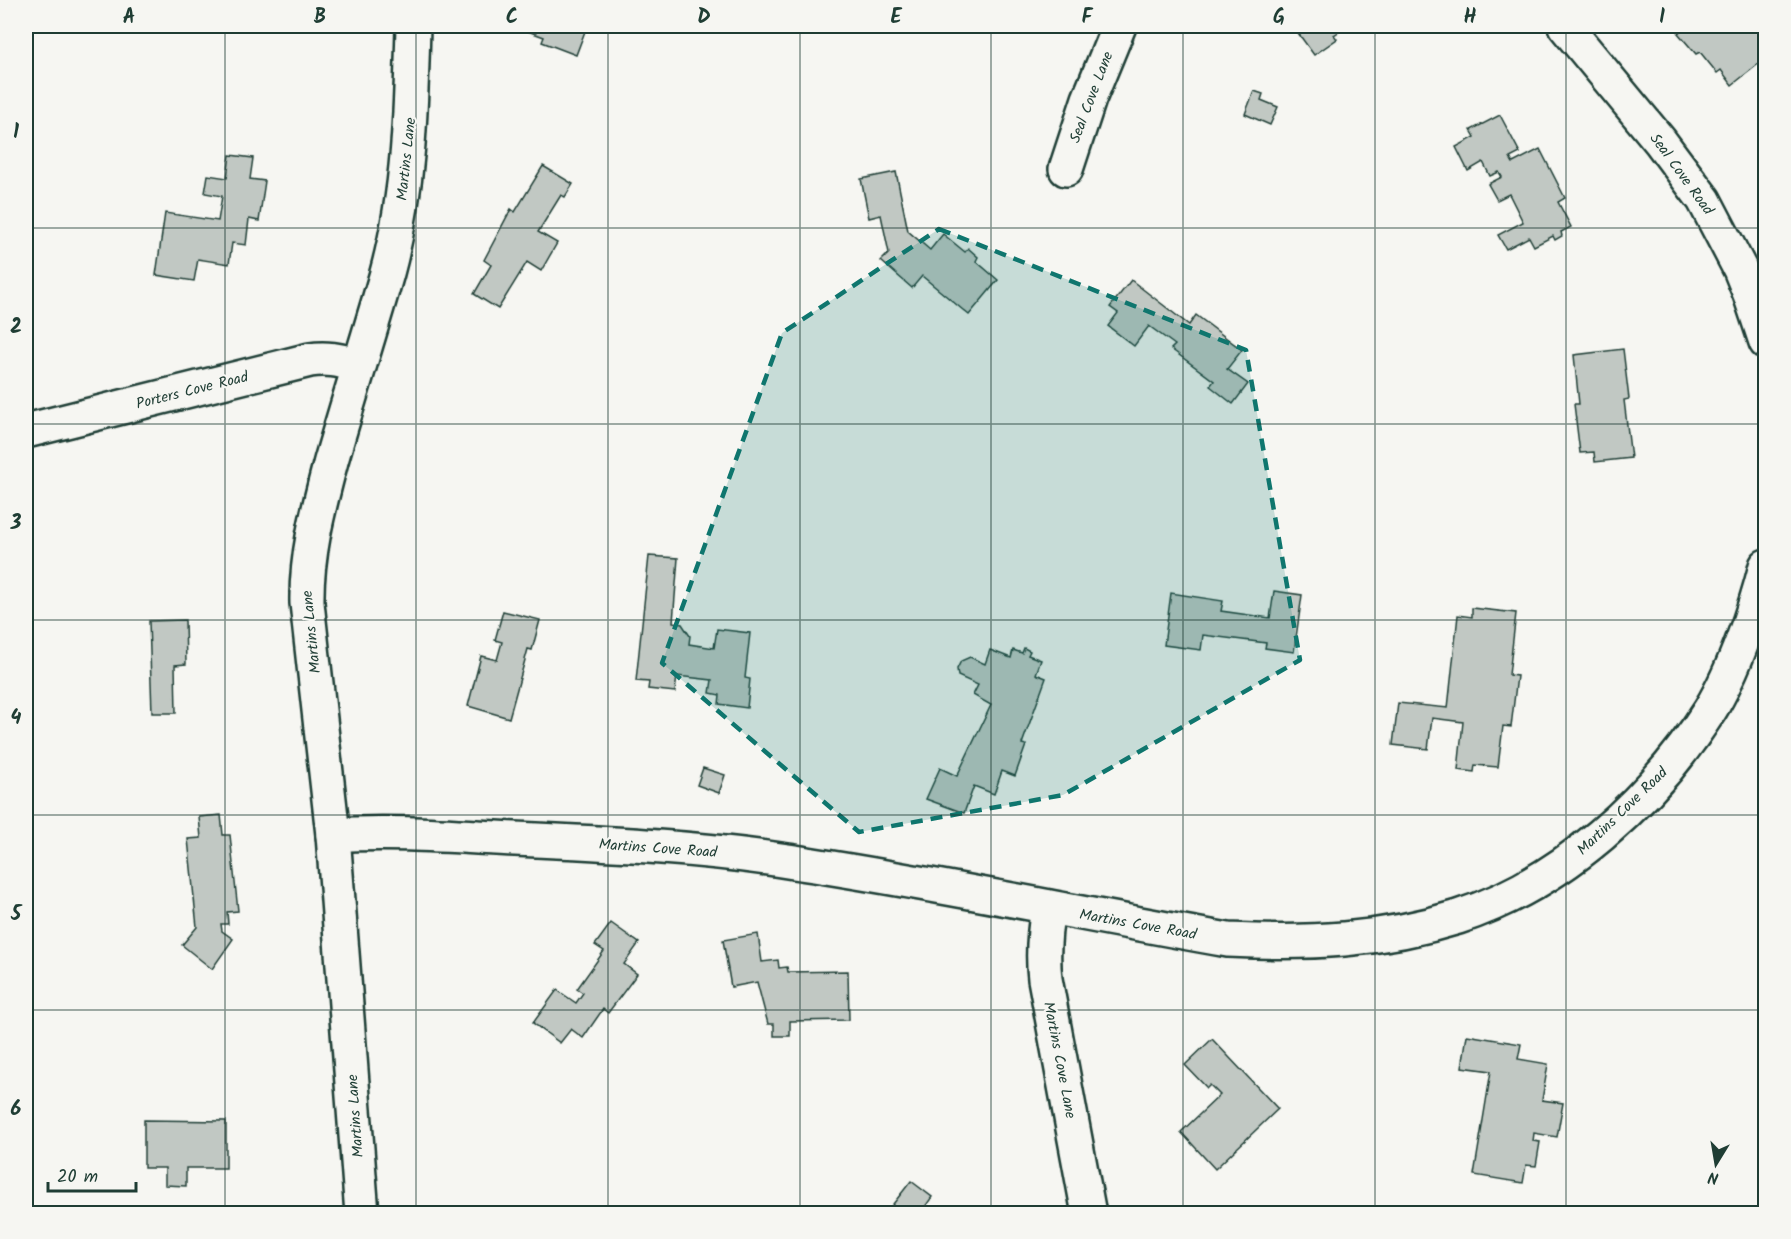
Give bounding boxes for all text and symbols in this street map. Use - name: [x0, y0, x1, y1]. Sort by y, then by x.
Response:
- text: A: [123, 2, 135, 34]
- text: B: [314, 2, 326, 34]
- text: C: [506, 2, 518, 34]
- text: D: [697, 2, 711, 34]
- text: E: [890, 2, 902, 34]
- text: F: [1082, 2, 1094, 34]
- text: G: [1273, 2, 1285, 34]
- text: H: [1463, 2, 1477, 34]
- text: I: [1659, 2, 1665, 34]
- street label: Seal Cove Lane: [1063, 48, 1120, 147]
- street label: Martins Lane: [391, 116, 423, 202]
- text: 1: [13, 117, 19, 149]
- street label: Seal Cove Road: [1643, 129, 1720, 221]
- text: 2: [10, 312, 22, 344]
- street label: Porters Cove Road: [134, 365, 251, 416]
- text: 3: [10, 508, 22, 540]
- street label: Martins Lane: [296, 589, 328, 675]
- text: 4: [11, 703, 22, 735]
- street label: Martins Cove Road: [1572, 762, 1674, 862]
- street label: Martins Cove Road: [598, 833, 718, 865]
- text: 5: [10, 899, 23, 931]
- street label: Martins Cove Road: [1077, 903, 1199, 947]
- street label: Martins Cove Lane: [1036, 1000, 1082, 1121]
- street label: Martins Lane: [341, 1073, 371, 1158]
- text: 6: [11, 1094, 22, 1126]
- north arrow: [1686, 1134, 1746, 1194]
- scale bar: [48, 1155, 136, 1193]
- text: 20 m: [57, 1163, 98, 1192]
- text: N: [1706, 1164, 1721, 1190]

